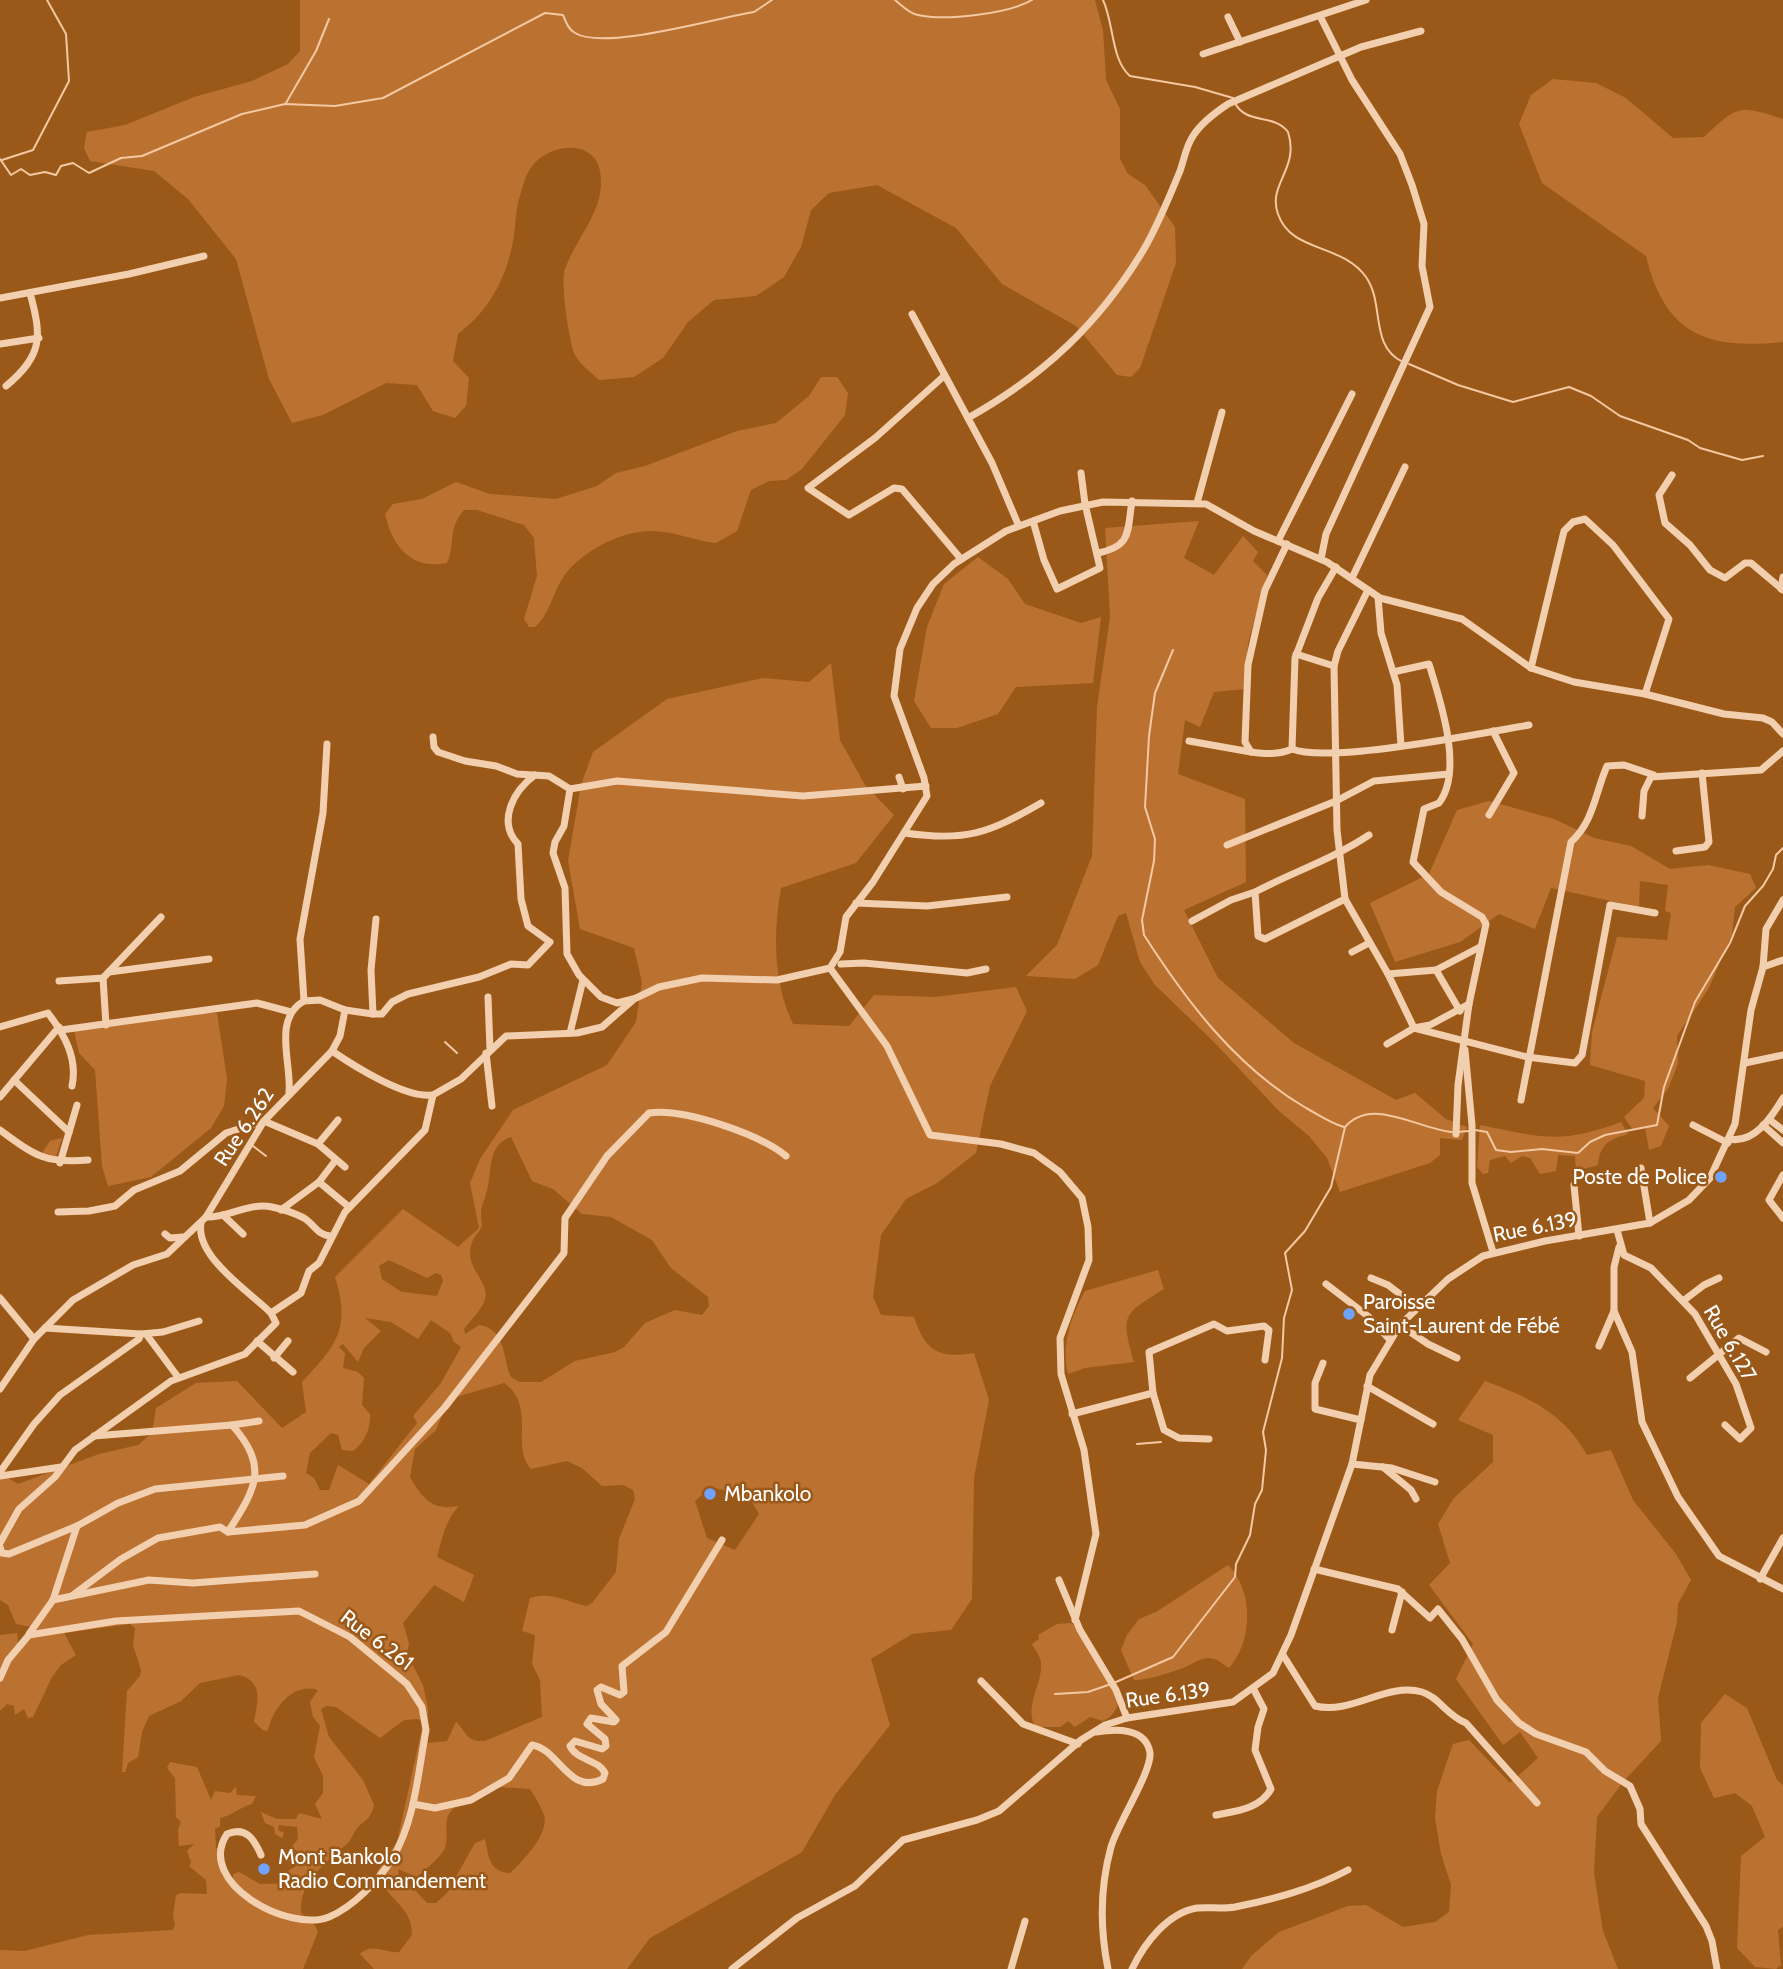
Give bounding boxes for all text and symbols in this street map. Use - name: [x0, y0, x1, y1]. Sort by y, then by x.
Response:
- street label: Rue 6.262: [208, 1083, 279, 1171]
- place label: Poste de Police: [1573, 1164, 1707, 1189]
- marker: Poste de Police: [1713, 1169, 1729, 1185]
- street label: Rue 6.139: [1491, 1206, 1579, 1247]
- place label: Paroisse Saint-Laurent de Fébé: [1363, 1289, 1560, 1338]
- street label: Rue 6.127: [1699, 1300, 1762, 1385]
- marker: Paroisse Saint-Laurent de Fébé: [1341, 1306, 1357, 1322]
- place label: Mbankolo: [724, 1481, 811, 1506]
- marker: Mbankolo: [702, 1486, 718, 1502]
- street label: Rue 6.261: [336, 1604, 419, 1675]
- street label: Rue 6.139: [1124, 1676, 1212, 1713]
- place label: Mont Bankolo Radio Commandement: [278, 1844, 486, 1893]
- marker: Mont Bankolo Radio Commandement: [256, 1861, 272, 1877]

